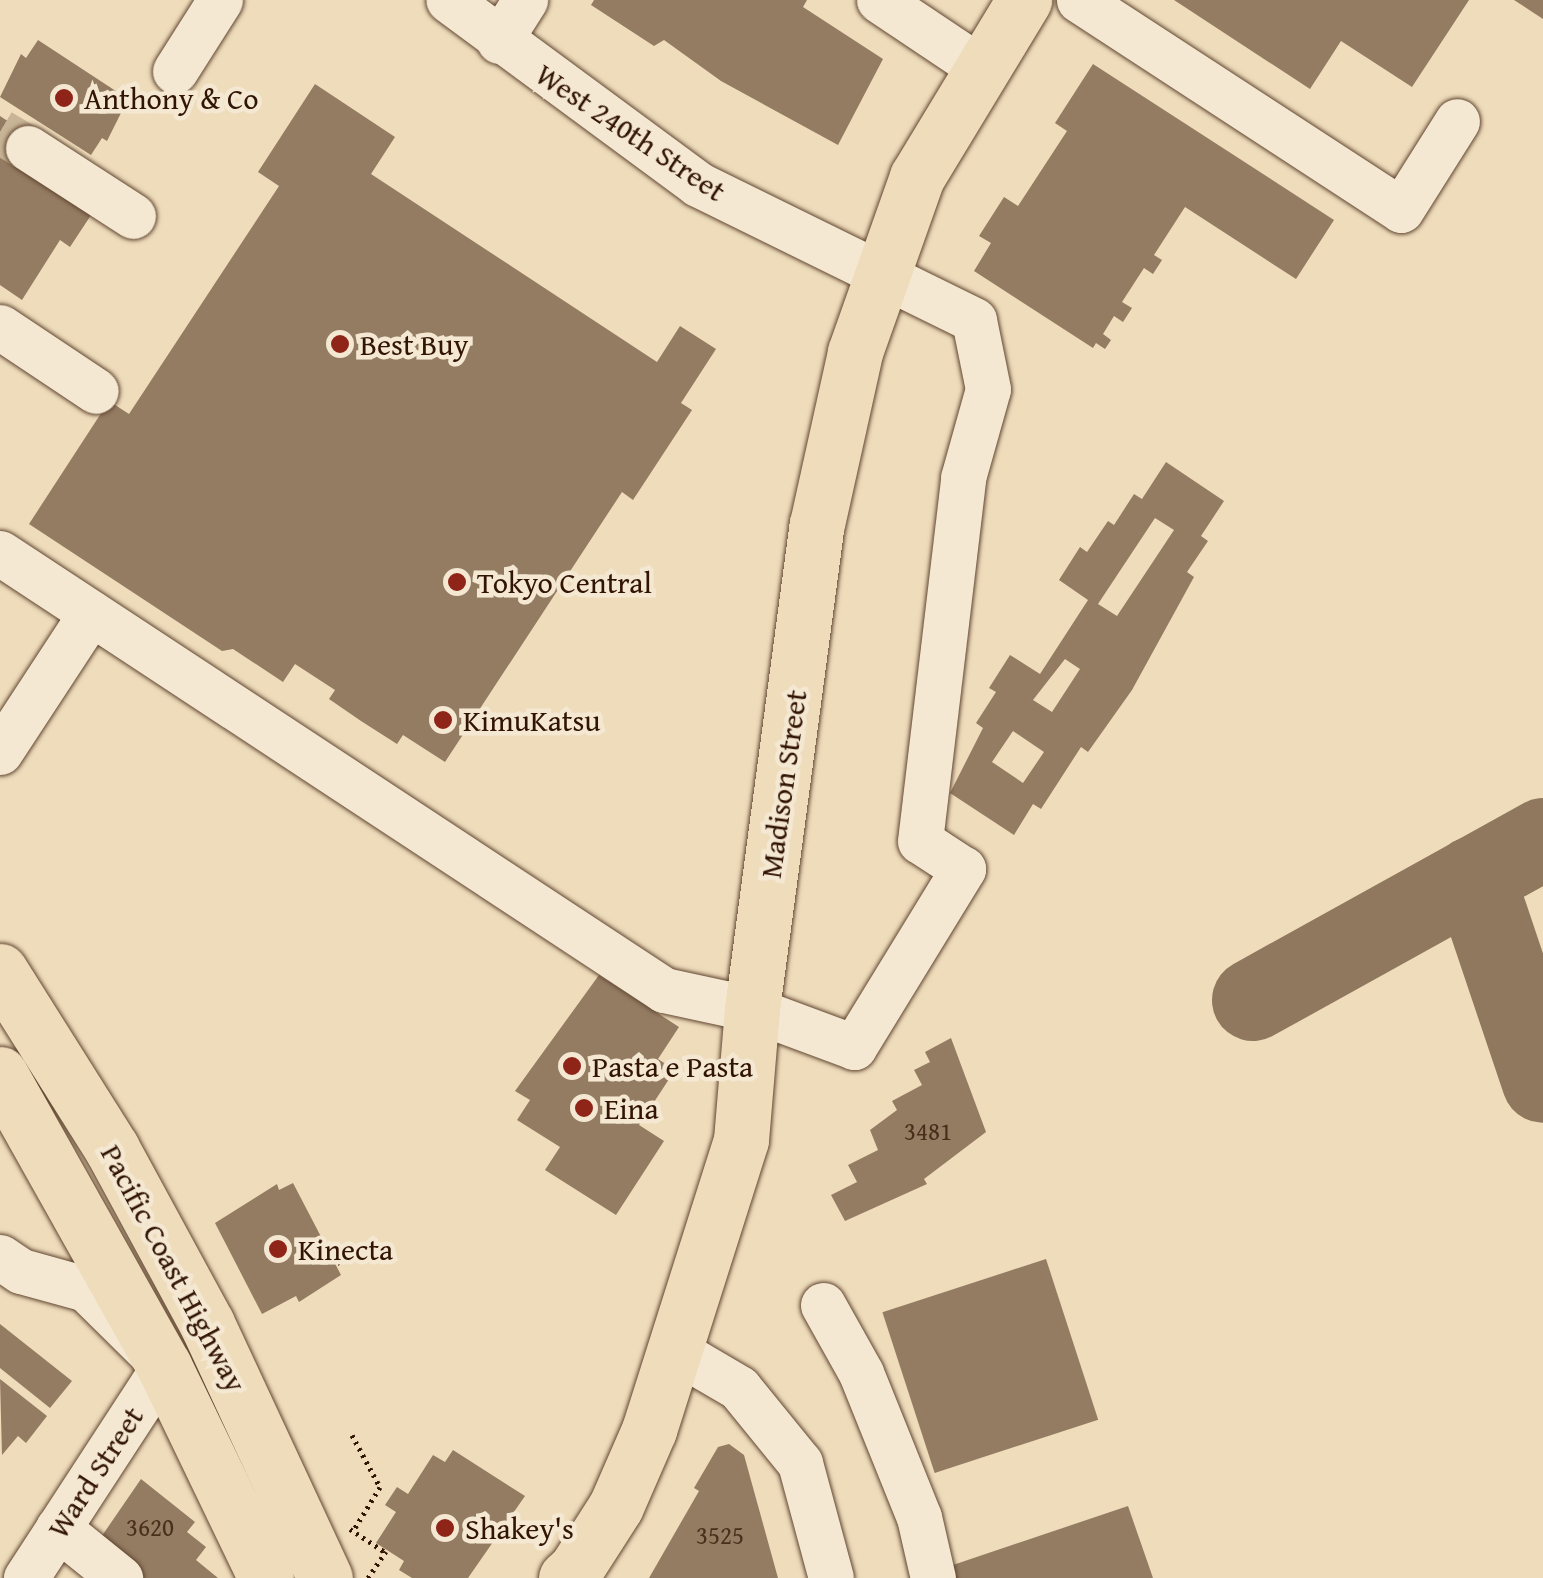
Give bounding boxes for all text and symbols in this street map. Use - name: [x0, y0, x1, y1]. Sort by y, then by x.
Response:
- street label: West 240th Street: [529, 55, 733, 209]
- place label: Anthony & Co: [84, 80, 259, 116]
- marker: Anthony & Co: [53, 87, 75, 109]
- place label: Best Buy: [360, 326, 468, 362]
- marker: Best Buy: [329, 333, 351, 355]
- place label: Tokyo Central: [477, 564, 652, 600]
- marker: Tokyo Central: [446, 571, 468, 593]
- street label: Madison Street: [752, 688, 814, 880]
- place label: KimuKatsu: [463, 702, 601, 738]
- marker: KimuKatsu: [432, 709, 454, 731]
- place label: Pasta e Pasta: [592, 1048, 753, 1084]
- marker: Pasta e Pasta: [561, 1055, 583, 1077]
- place label: Eina: [604, 1090, 659, 1126]
- marker: Eina: [573, 1097, 595, 1119]
- house number: 3481: [904, 1116, 952, 1146]
- street label: Pacific Coast Highway: [94, 1138, 254, 1398]
- place label: Kinecta: [298, 1231, 393, 1267]
- marker: Kinecta: [267, 1238, 289, 1260]
- street label: Ward Street: [39, 1400, 151, 1544]
- place label: Shakey's: [465, 1510, 574, 1546]
- house number: 3620: [126, 1512, 174, 1542]
- marker: Shakey's: [434, 1517, 456, 1539]
- house number: 3525: [696, 1520, 744, 1550]

